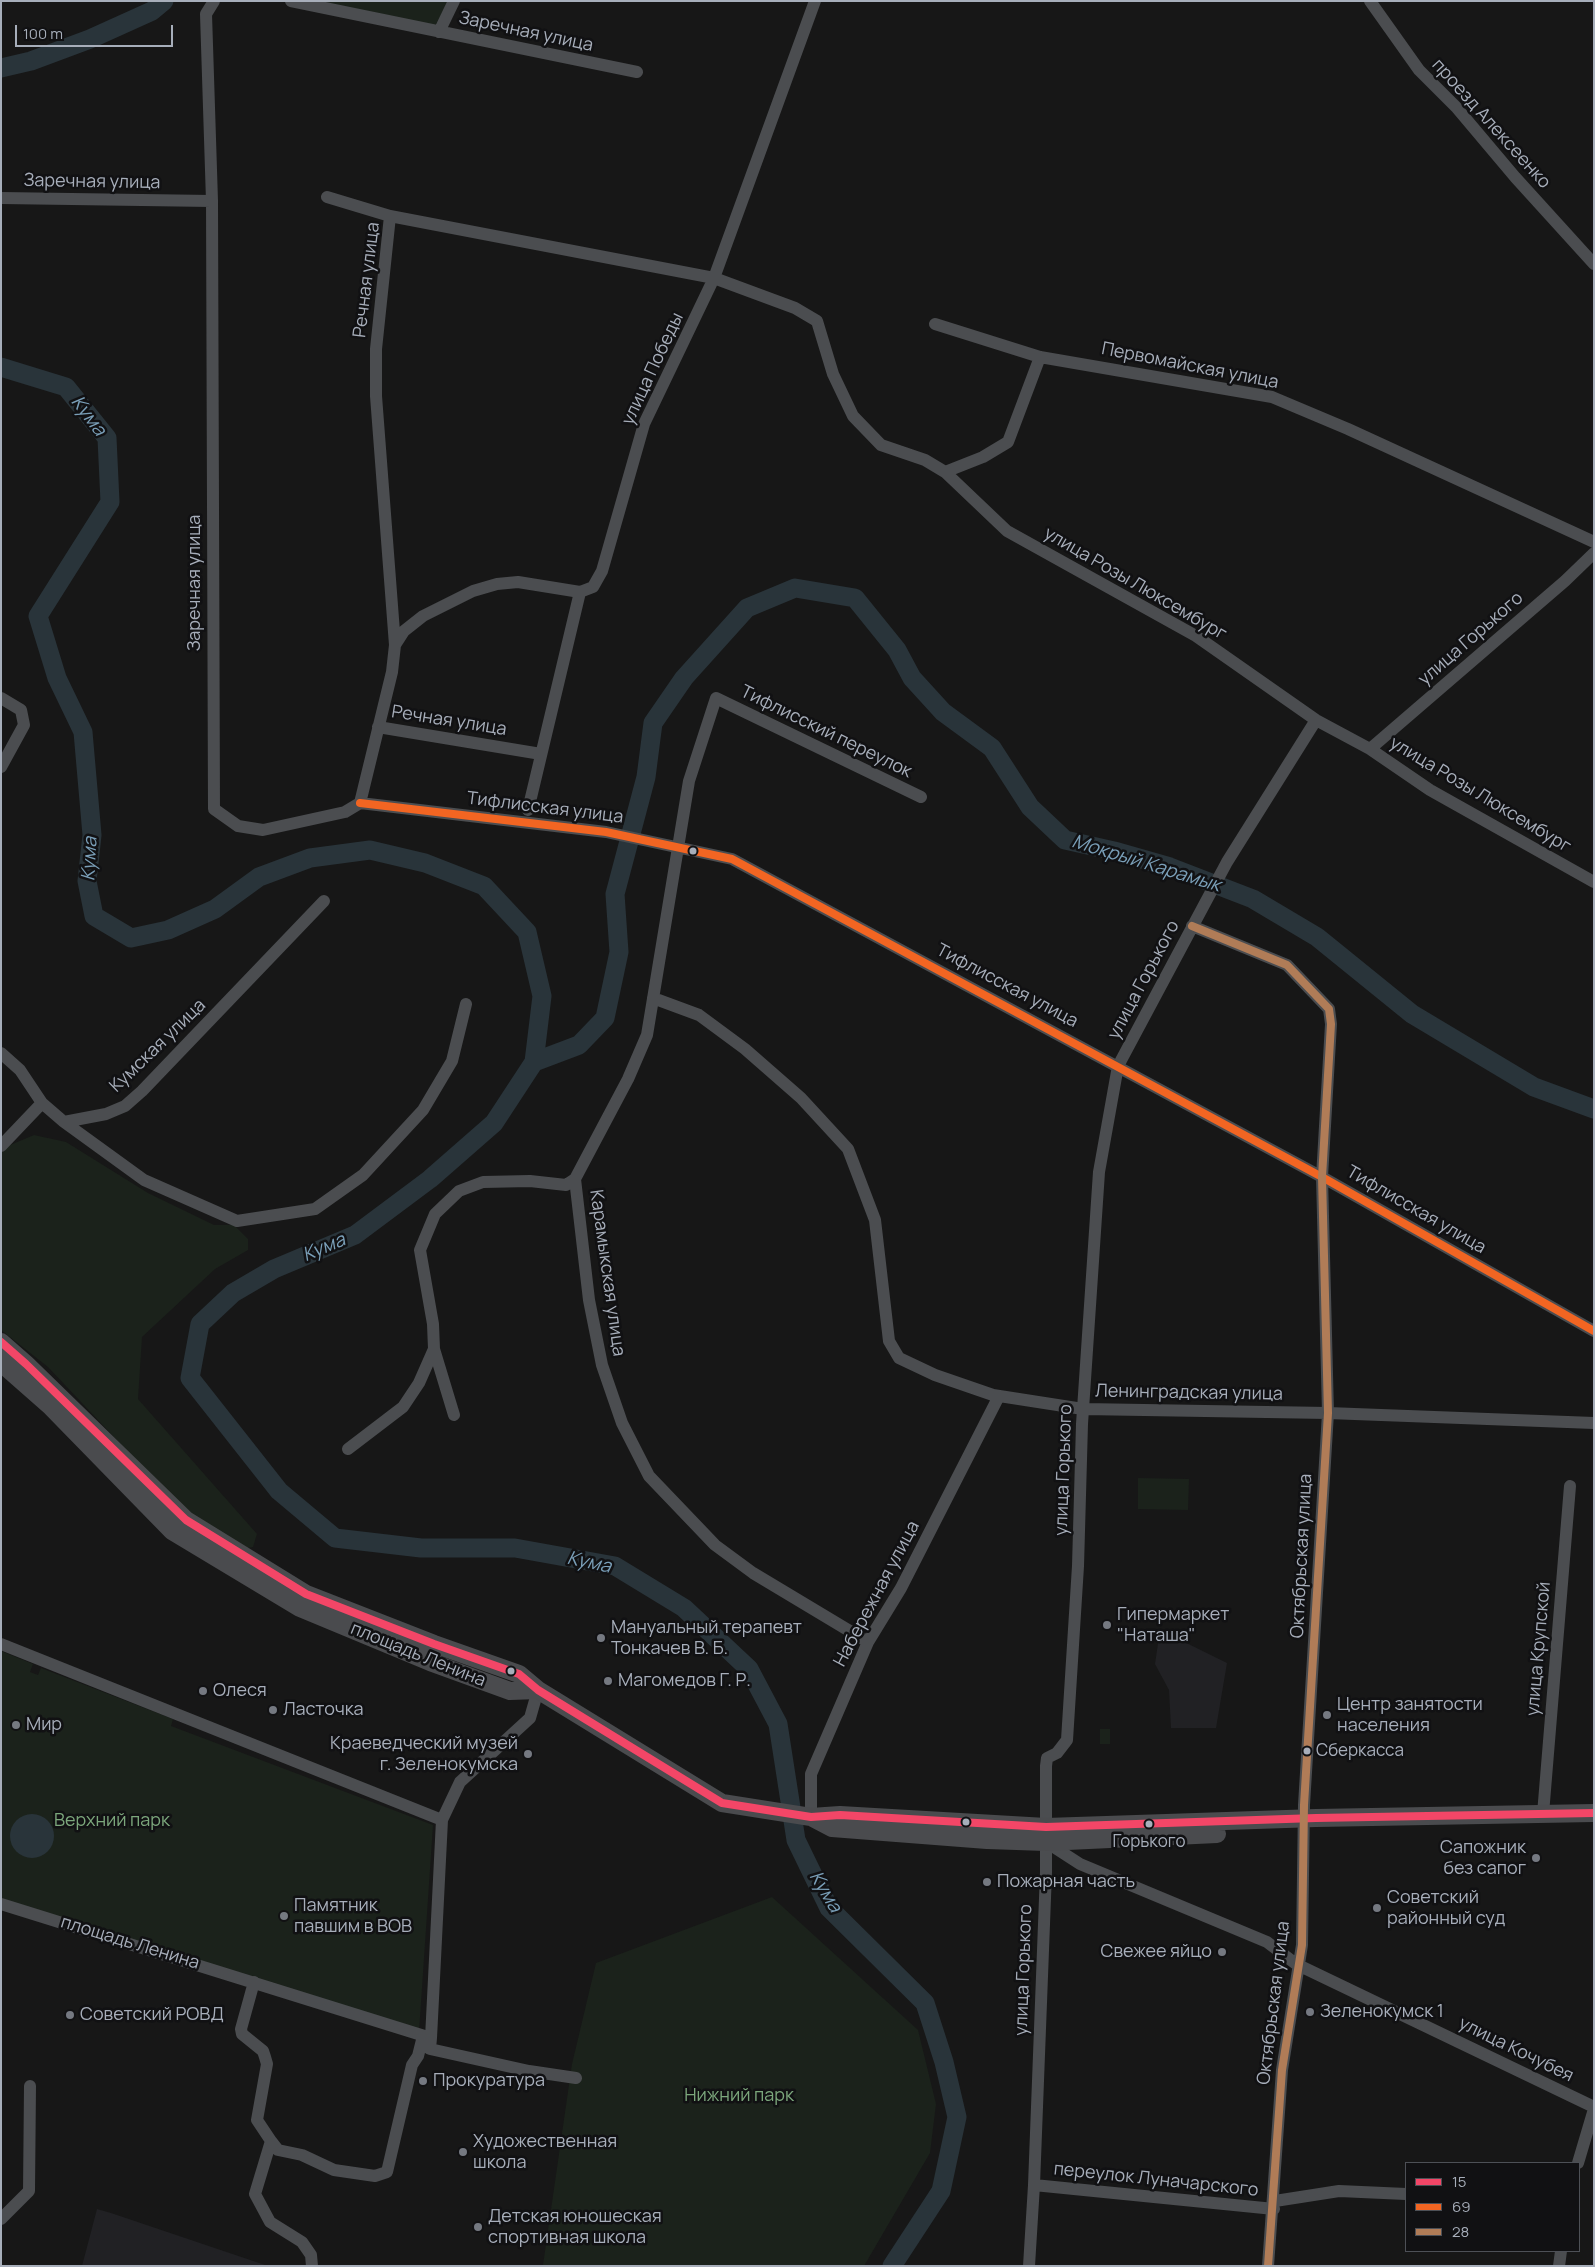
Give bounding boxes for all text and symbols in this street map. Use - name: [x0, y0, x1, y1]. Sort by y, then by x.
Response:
- street label: Заречная улица: [457, 7, 595, 57]
- scale bar: [18, 15, 175, 47]
- text: 100 m: [23, 23, 63, 44]
- street label: проезд Алексеенко: [1427, 55, 1555, 193]
- street label: Заречная улица: [23, 170, 161, 194]
- street label: Речная улица: [349, 221, 385, 339]
- street label: улица Победы: [618, 309, 688, 429]
- street label: Первомайская улица: [1100, 338, 1280, 394]
- water label: Кума: [66, 392, 110, 440]
- street label: Заречная улица: [184, 515, 206, 651]
- street label: улица Розы Люксембург: [1040, 523, 1230, 645]
- street label: улица Горького: [1414, 588, 1528, 690]
- street label: Тифлисский переулок: [737, 681, 915, 783]
- street label: Речная улица: [390, 701, 508, 741]
- street label: улица Розы Люксембург: [1386, 732, 1574, 858]
- street label: Тифлисская улица: [466, 788, 624, 828]
- water label: Мокрый Карамык: [1069, 831, 1223, 897]
- water label: Кума: [77, 836, 103, 882]
- unlabelled marker: [688, 846, 698, 856]
- street label: улица Горького: [1104, 917, 1184, 1043]
- street label: Тифлисская улица: [932, 939, 1082, 1033]
- street label: Кумская улица: [106, 995, 210, 1097]
- street label: Тифлисская улица: [1342, 1161, 1490, 1259]
- street label: Карамыкская улица: [585, 1188, 629, 1358]
- water label: Кума: [299, 1229, 349, 1267]
- street label: Ленинградская улица: [1095, 1381, 1283, 1405]
- street label: улица Горького: [1051, 1404, 1077, 1536]
- street label: Октябрьская улица: [1287, 1473, 1317, 1639]
- street label: Набережная улица: [829, 1518, 925, 1670]
- water label: Кума: [565, 1547, 613, 1579]
- street label: улица Крупской: [1522, 1581, 1556, 1717]
- place label: Гипермаркет "Наташа": [1117, 1604, 1229, 1646]
- place label: Мануальный терапевт Тонкачев В. Б.: [611, 1617, 802, 1660]
- street label: площадь Ленина: [347, 1618, 489, 1692]
- marker: Гипермаркет "Наташа": [1101, 1619, 1113, 1631]
- marker: Мануальный терапевт Тонкачев В. Б.: [595, 1632, 607, 1644]
- unlabelled marker: [506, 1666, 516, 1676]
- place label: Магомедов Г. Р.: [618, 1670, 751, 1692]
- marker: Магомедов Г. Р.: [602, 1675, 614, 1687]
- place label: Олеся: [213, 1680, 267, 1702]
- marker: Олеся: [197, 1685, 209, 1697]
- place label: Центр занятости населения: [1337, 1694, 1483, 1736]
- place label: Ласточка: [283, 1699, 364, 1721]
- marker: Ласточка: [267, 1704, 279, 1716]
- marker: Центр занятости населения: [1321, 1709, 1333, 1721]
- place label: Мир: [26, 1714, 62, 1736]
- marker: Мир: [10, 1719, 22, 1731]
- place label: Краеведческий музей г. Зеленокумска: [330, 1733, 518, 1776]
- place label: Сберкасса: [1316, 1741, 1404, 1761]
- marker: Сберкасса: [1302, 1746, 1312, 1756]
- marker: Краеведческий музей г. Зеленокумска: [522, 1748, 534, 1760]
- park label: Верхний парк: [54, 1810, 170, 1832]
- unlabelled marker: [961, 1817, 971, 1827]
- marker: Горького: [1144, 1819, 1154, 1829]
- place label: Горького: [1113, 1832, 1185, 1852]
- place label: Сапожник без сапог: [1440, 1837, 1526, 1880]
- marker: Сапожник без сапог: [1530, 1852, 1542, 1864]
- water label: Кума: [804, 1867, 846, 1917]
- place label: Пожарная часть: [997, 1871, 1135, 1893]
- marker: Пожарная часть: [981, 1876, 993, 1888]
- place label: Советский районный суд: [1387, 1887, 1505, 1930]
- place label: Памятник павшим в ВОВ: [294, 1895, 412, 1938]
- marker: Советский районный суд: [1371, 1902, 1383, 1914]
- street label: улица Горького: [1011, 1904, 1037, 2036]
- marker: Памятник павшим в ВОВ: [278, 1910, 290, 1922]
- street label: площадь Ленина: [58, 1912, 202, 1974]
- street label: Октябрьская улица: [1253, 1920, 1295, 2086]
- place label: Свежее яйцо: [1101, 1941, 1212, 1963]
- marker: Свежее яйцо: [1216, 1946, 1228, 1958]
- place label: Зеленокумск 1: [1320, 2001, 1444, 2023]
- place label: Советский РОВД: [80, 2004, 224, 2026]
- marker: Зеленокумск 1: [1304, 2006, 1316, 2018]
- marker: Советский РОВД: [64, 2009, 76, 2021]
- street label: улица Кочубея: [1455, 2013, 1577, 2087]
- place label: Прокуратура: [433, 2070, 545, 2092]
- marker: Прокуратура: [417, 2075, 429, 2087]
- park label: Нижний парк: [684, 2085, 794, 2107]
- place label: Художественная школа: [473, 2131, 617, 2174]
- marker: Художественная школа: [457, 2146, 469, 2158]
- street label: переулок Луначарского: [1053, 2159, 1259, 2201]
- legend: [1405, 2162, 1580, 2252]
- text: 15: [1452, 2171, 1467, 2192]
- text: 69: [1452, 2196, 1470, 2217]
- place label: Детская юношеская спортивная школа: [488, 2206, 662, 2248]
- marker: Детская юношеская спортивная школа: [472, 2221, 484, 2233]
- text: 28: [1452, 2221, 1469, 2242]

